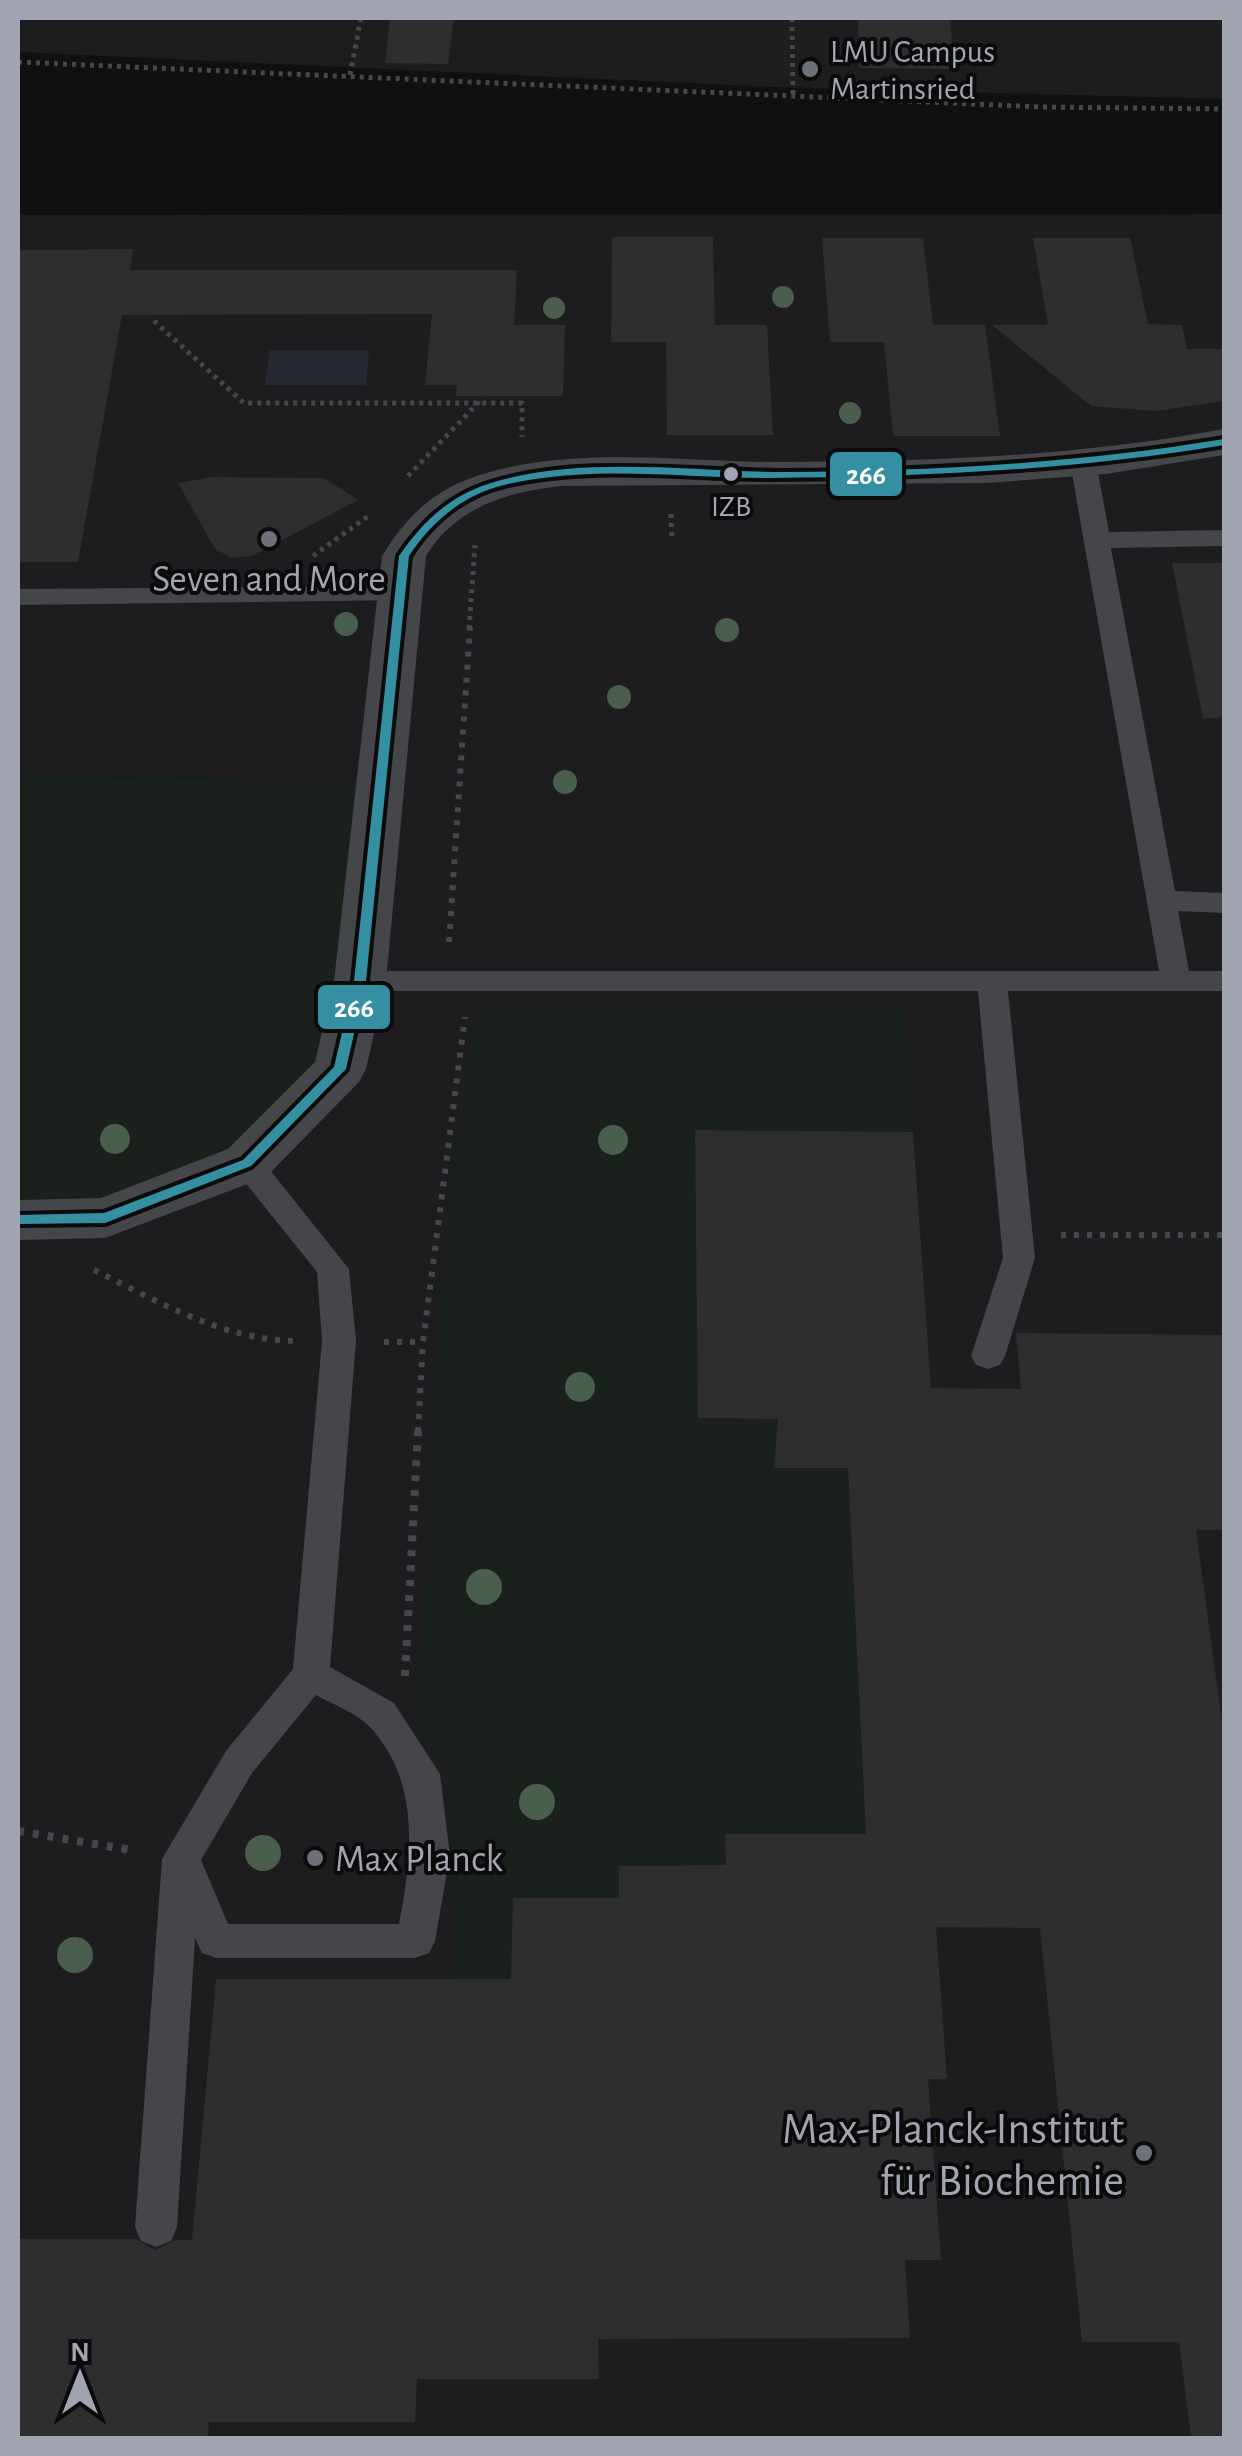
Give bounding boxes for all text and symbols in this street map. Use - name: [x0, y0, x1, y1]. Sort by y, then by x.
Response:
- place label: LMU Campus Martinsried: [830, 36, 995, 105]
- marker: LMU Campus Martinsried: [799, 58, 821, 80]
- line badge: 266: [828, 450, 904, 498]
- text: 266: [846, 462, 886, 490]
- marker: IZB: [721, 464, 741, 484]
- place label: IZB: [711, 492, 751, 522]
- marker: Seven and More: [258, 528, 280, 550]
- place label: Seven and More: [152, 561, 386, 599]
- line badge: 266: [316, 983, 392, 1031]
- text: 266: [334, 995, 374, 1023]
- place label: Max Planck: [335, 1841, 504, 1879]
- marker: Max Planck: [304, 1847, 326, 1869]
- place label: Max-Planck-Institut für Biochemie: [782, 2107, 1124, 2204]
- marker: Max-Planck-Institut für Biochemie: [1133, 2142, 1155, 2164]
- north arrow: [30, 2326, 130, 2426]
- text: N: [70, 2339, 90, 2367]

